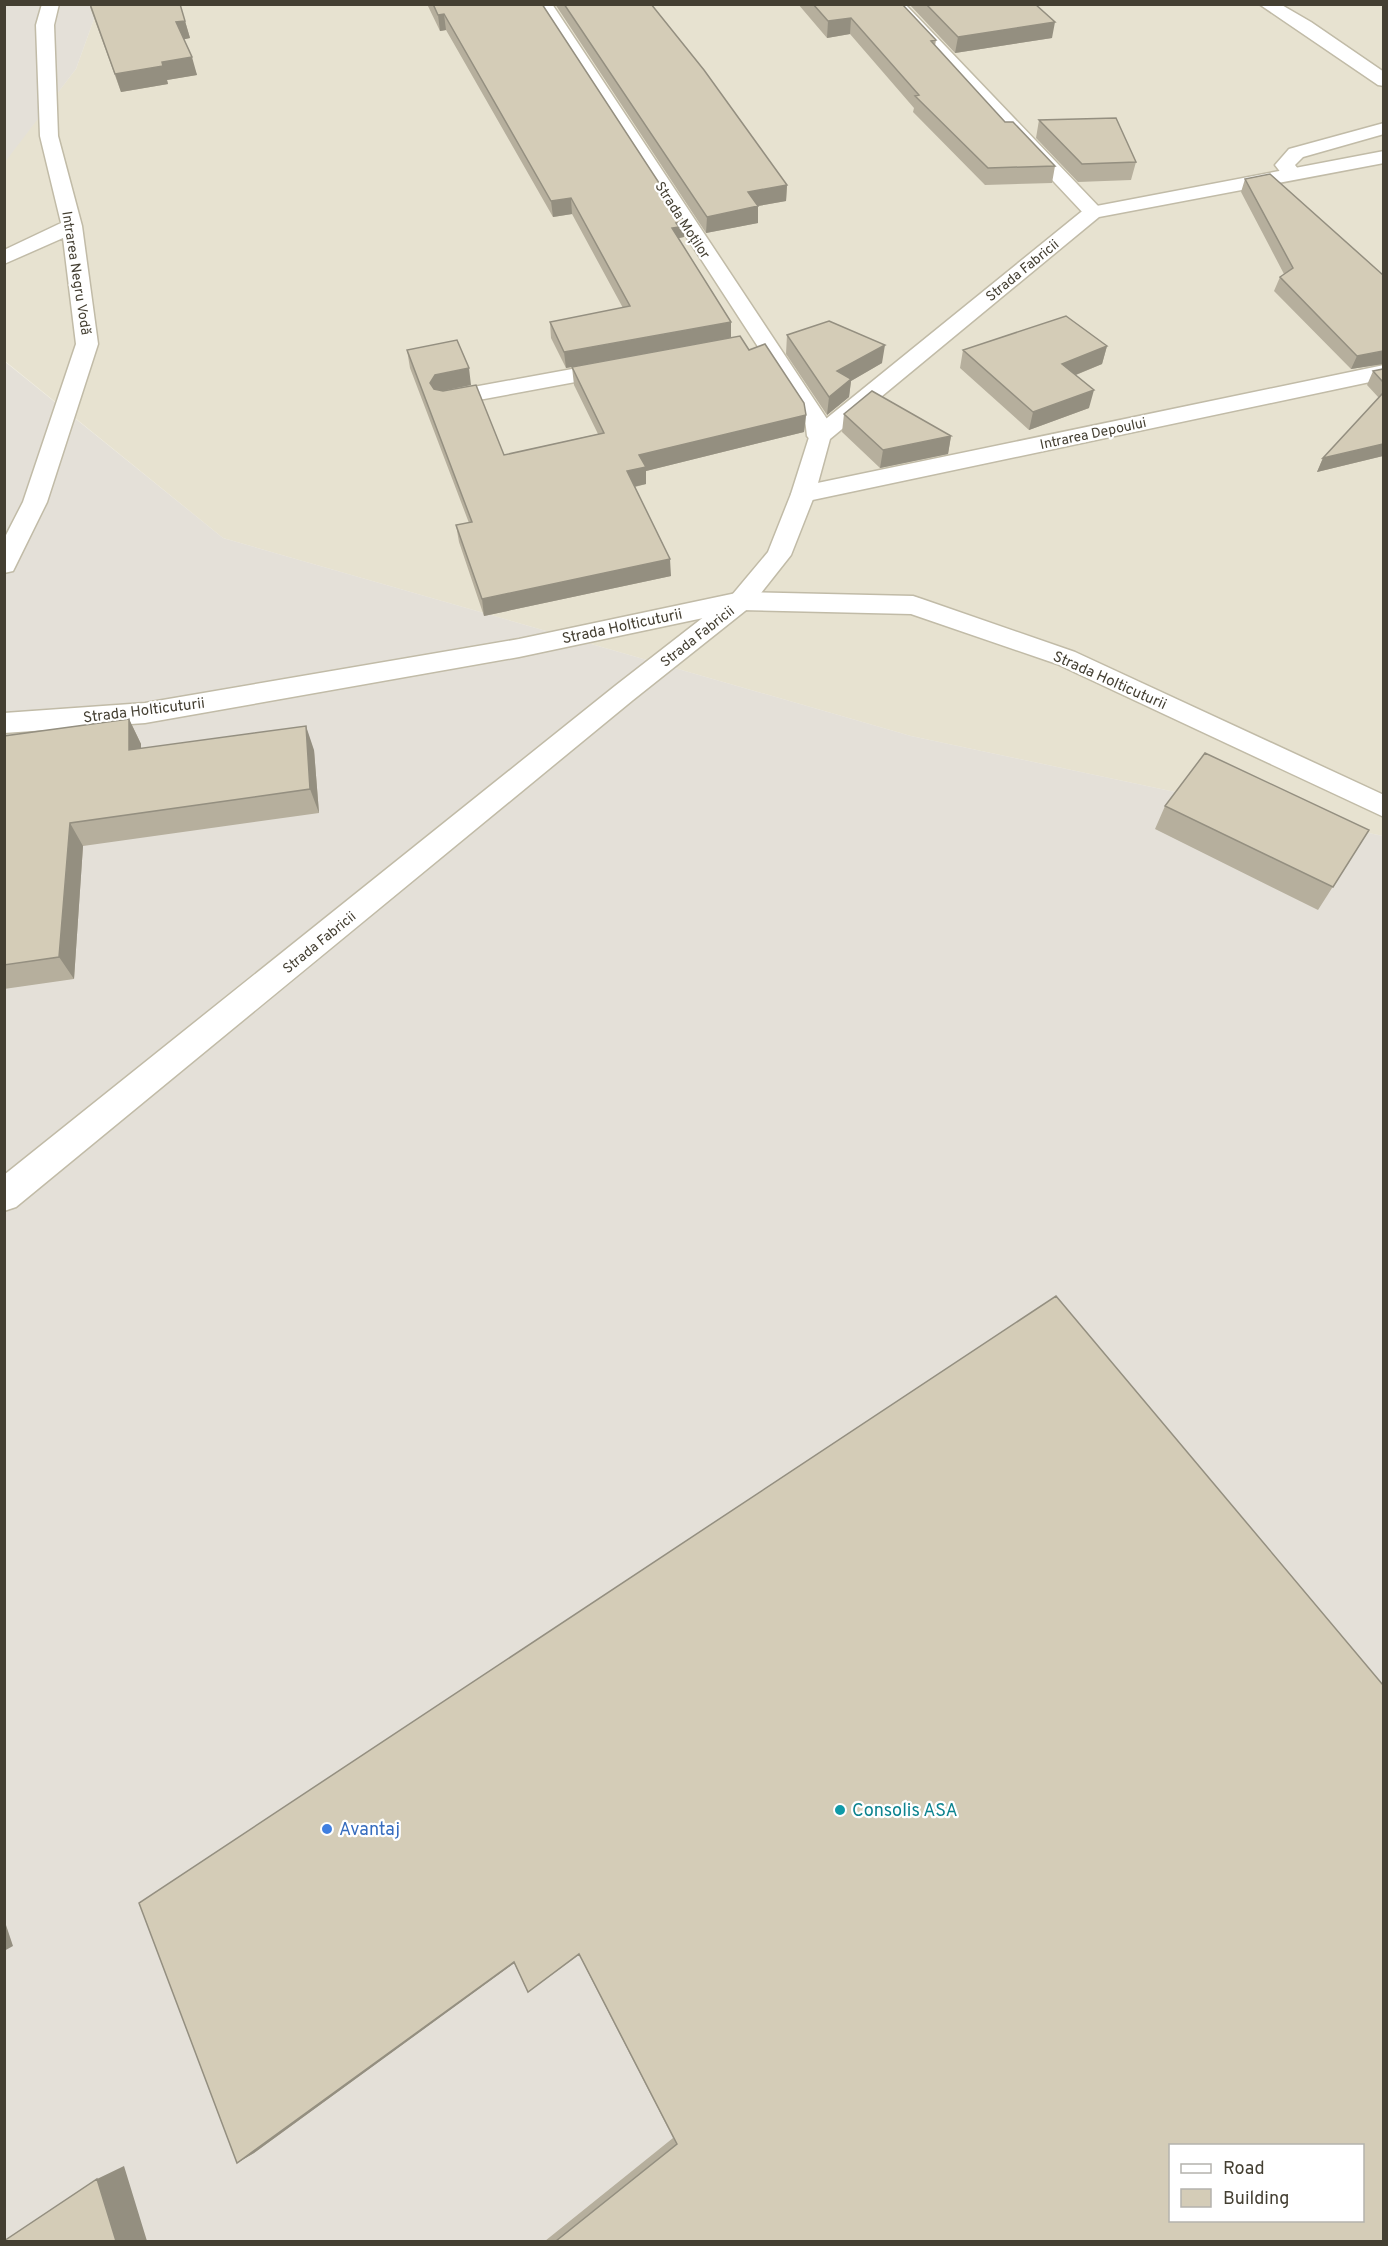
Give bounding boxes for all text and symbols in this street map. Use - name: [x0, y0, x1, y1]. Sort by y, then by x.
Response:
- street label: Strada Moților: [650, 179, 713, 263]
- street label: Intrarea Negru Vodă: [57, 210, 94, 336]
- street label: Strada Fabricii: [983, 236, 1063, 306]
- street label: Intrarea Depoului: [1039, 415, 1148, 454]
- street label: Strada Fabricii: [658, 603, 738, 671]
- street label: Strada Holticuturii: [560, 605, 684, 649]
- street label: Strada Holticuturii: [1050, 648, 1169, 715]
- street label: Strada Holticuturii: [82, 695, 206, 728]
- street label: Strada Fabricii: [280, 908, 360, 978]
- place label: Consolis ASA: [852, 1800, 958, 1823]
- marker: Consolis ASA: [833, 1803, 847, 1817]
- place label: Avantaj: [339, 1819, 400, 1842]
- marker: Avantaj: [320, 1822, 334, 1836]
- legend: [1169, 2144, 1364, 2222]
- text: Road: [1223, 2158, 1265, 2181]
- text: Building: [1223, 2188, 1289, 2211]

